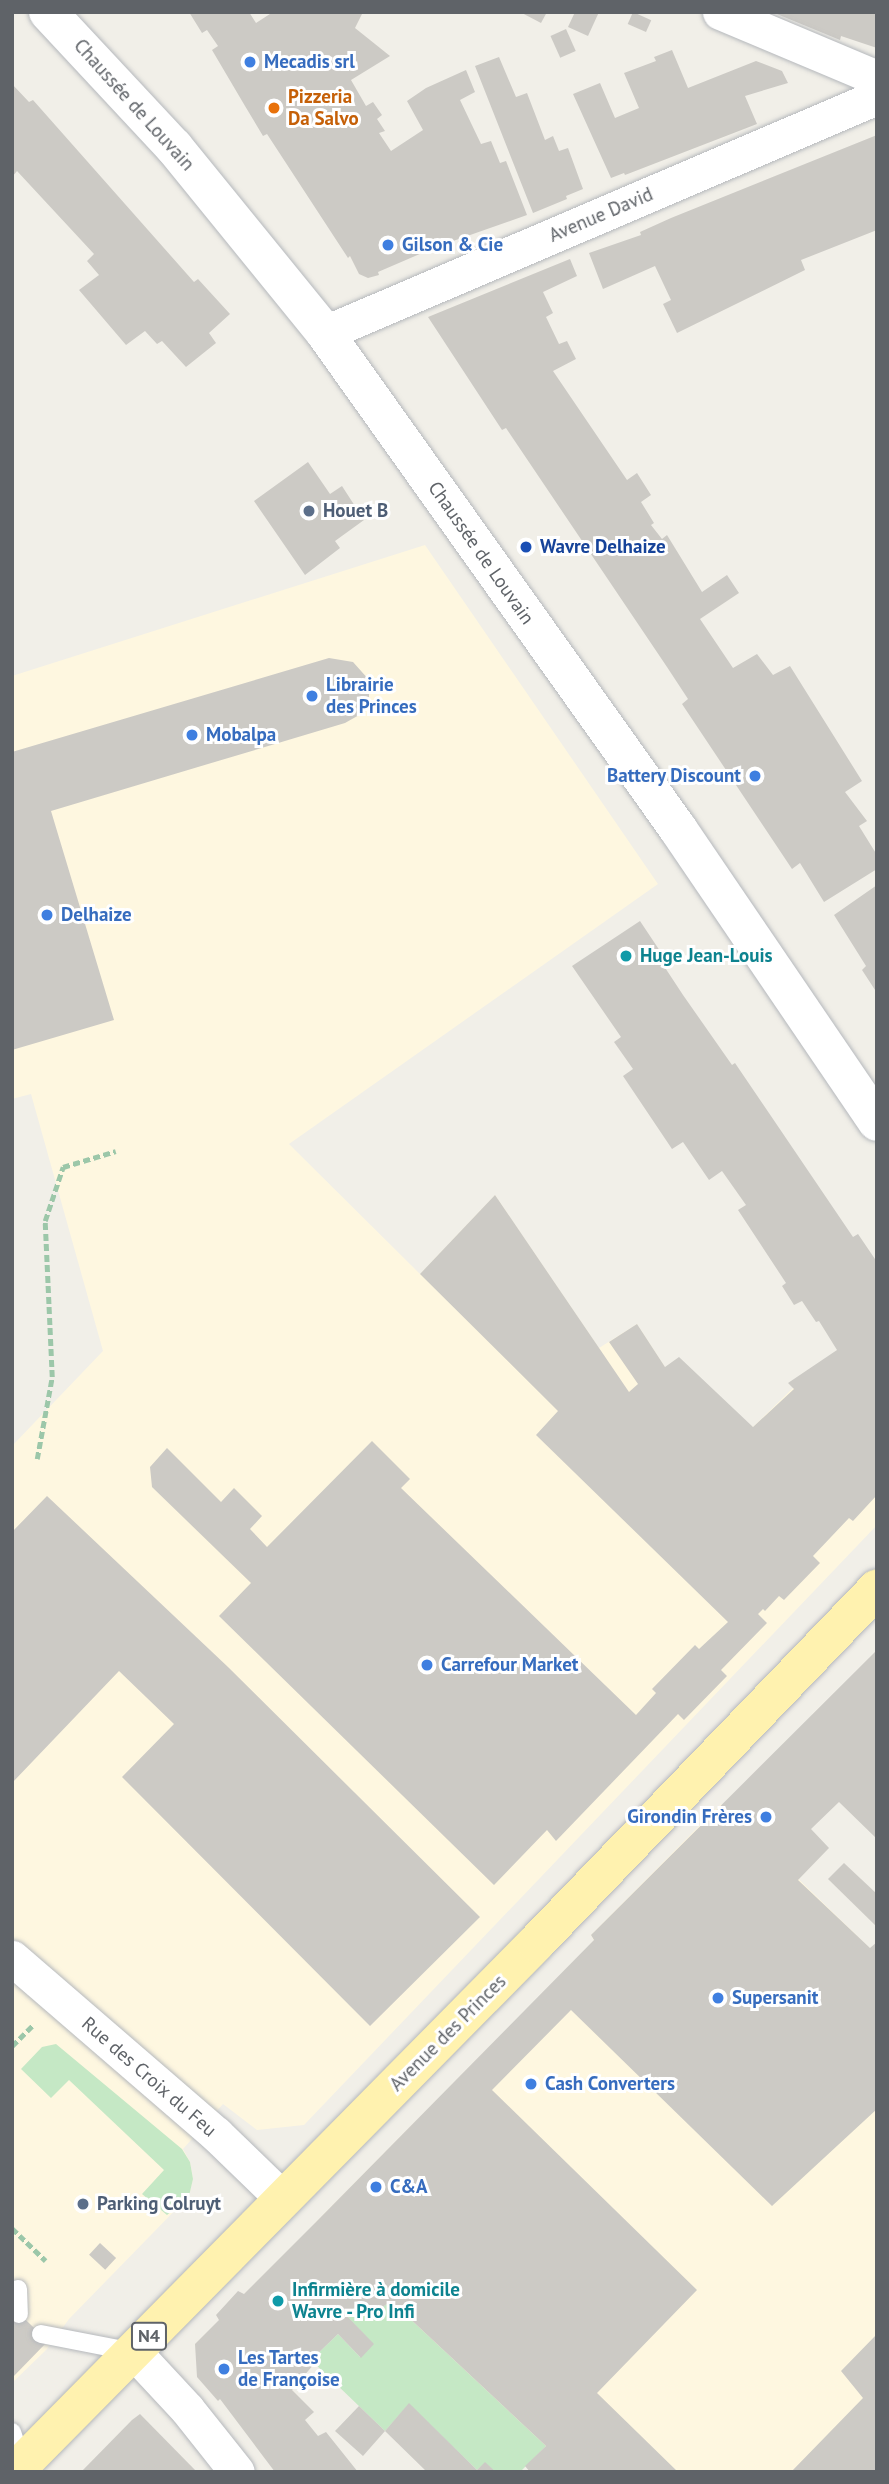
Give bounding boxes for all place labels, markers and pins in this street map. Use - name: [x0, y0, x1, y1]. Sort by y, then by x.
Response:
- place label: Mecadis srl: [264, 51, 355, 73]
- marker: Mecadis srl: [242, 54, 258, 70]
- place label: Pizzeria Da Salvo: [288, 86, 359, 130]
- marker: Pizzeria Da Salvo: [266, 100, 282, 116]
- place label: Gilson & Cie: [402, 234, 503, 256]
- marker: Gilson & Cie: [380, 237, 396, 253]
- place label: Houet B: [323, 500, 388, 522]
- marker: Houet B: [301, 503, 317, 519]
- place label: Wavre Delhaize: [540, 536, 666, 558]
- marker: Wavre Delhaize: [518, 539, 534, 555]
- place label: Librairie des Princes: [326, 674, 417, 718]
- marker: Librairie des Princes: [304, 688, 320, 704]
- place label: Mobalpa: [206, 724, 276, 746]
- marker: Mobalpa: [184, 727, 200, 743]
- place label: Battery Discount: [606, 765, 741, 787]
- marker: Battery Discount: [747, 768, 763, 784]
- place label: Delhaize: [61, 904, 132, 926]
- marker: Delhaize: [39, 907, 55, 923]
- place label: Huge Jean-Louis: [640, 945, 773, 967]
- marker: Huge Jean-Louis: [618, 948, 634, 964]
- place label: Carrefour Market: [441, 1654, 578, 1676]
- marker: Carrefour Market: [419, 1657, 435, 1673]
- place label: Girondin Frères: [627, 1806, 752, 1828]
- marker: Girondin Frères: [758, 1809, 774, 1825]
- place label: Supersanit: [732, 1987, 818, 2009]
- marker: Supersanit: [710, 1990, 726, 2006]
- place label: Cash Converters: [545, 2073, 675, 2095]
- marker: Cash Converters: [523, 2076, 539, 2092]
- place label: C&A: [390, 2176, 428, 2198]
- marker: C&A: [368, 2179, 384, 2195]
- place label: Parking Colruyt: [97, 2193, 221, 2215]
- marker: Parking Colruyt: [75, 2196, 91, 2212]
- place label: Infirmière à domicile Wavre - Pro Infi: [292, 2279, 460, 2323]
- marker: Infirmière à domicile Wavre - Pro Infi: [270, 2293, 286, 2309]
- place label: Les Tartes de Françoise: [238, 2347, 340, 2391]
- marker: Les Tartes de Françoise: [216, 2361, 232, 2377]

